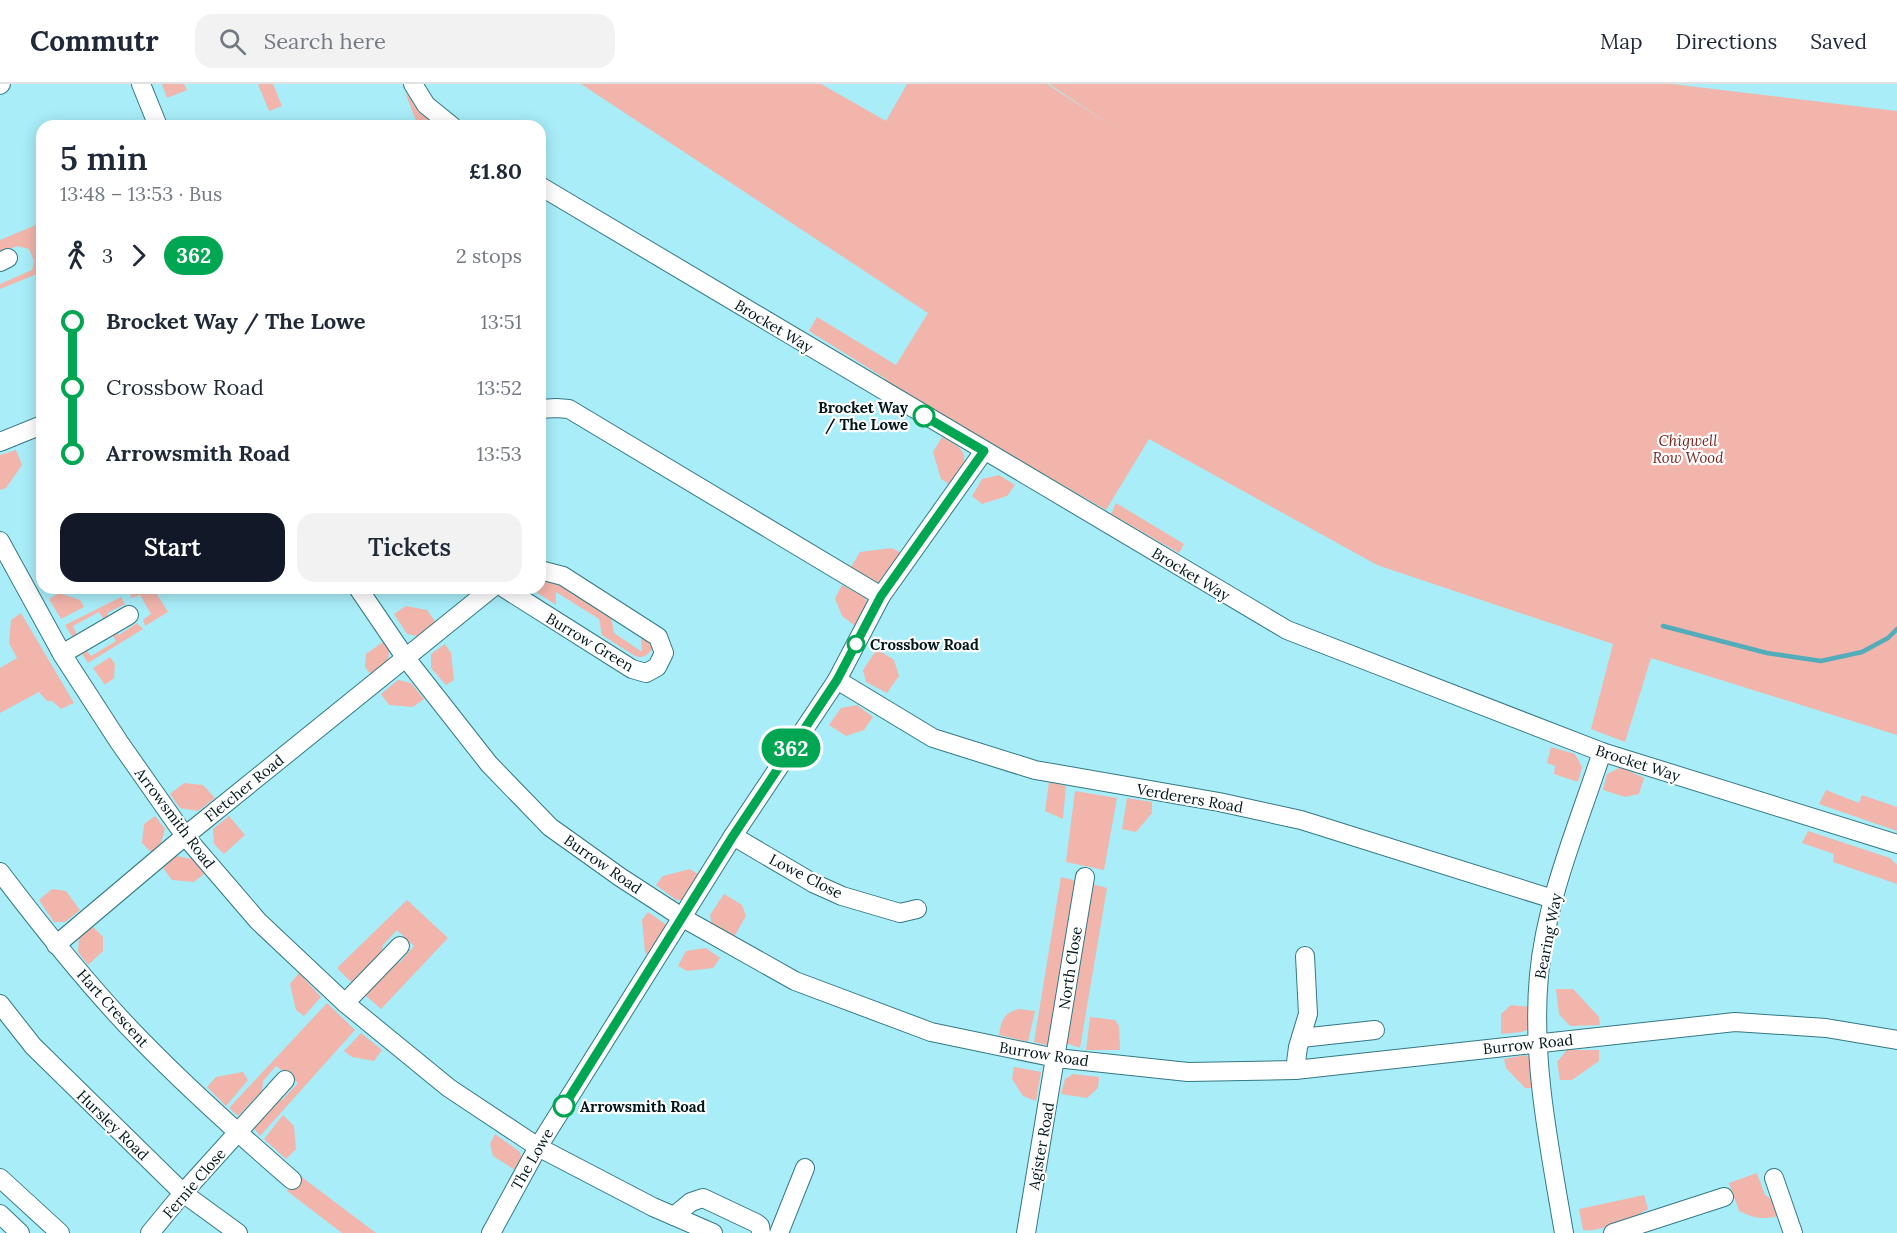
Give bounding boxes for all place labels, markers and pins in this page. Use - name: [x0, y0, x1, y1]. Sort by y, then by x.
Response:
- place label: Brocket Way / The Lowe: [818, 398, 909, 435]
- marker: Brocket Way / The Lowe: [913, 405, 935, 427]
- marker: Crossbow Road: [847, 635, 865, 653]
- place label: Crossbow Road: [870, 635, 979, 654]
- marker: Arrowsmith Road: [553, 1095, 575, 1117]
- place label: Arrowsmith Road: [580, 1097, 706, 1116]

